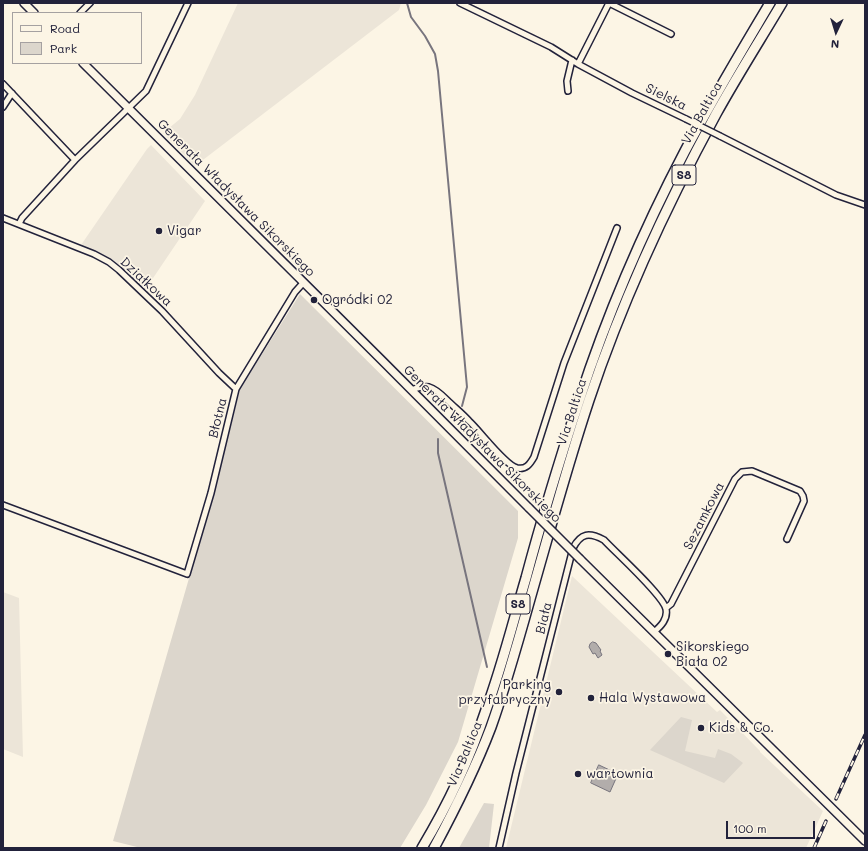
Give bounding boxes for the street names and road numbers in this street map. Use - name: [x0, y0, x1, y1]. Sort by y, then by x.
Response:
- street label: Via Baltica: [678, 79, 726, 147]
- street label: Sielska: [643, 80, 689, 114]
- street label: Generała Władysława Sikorskiego: [154, 116, 318, 280]
- road number: S8: [672, 165, 696, 185]
- street label: Działkowa: [117, 254, 175, 310]
- street label: Generała Władysława Sikorskiego: [400, 362, 564, 526]
- street label: Via Baltica: [554, 377, 590, 447]
- street label: Błotna: [205, 396, 231, 440]
- street label: Sezamkowa: [680, 480, 728, 552]
- road number: S8: [506, 594, 530, 614]
- street label: Biała: [533, 600, 555, 636]
- street label: Via Baltica: [444, 719, 486, 789]

